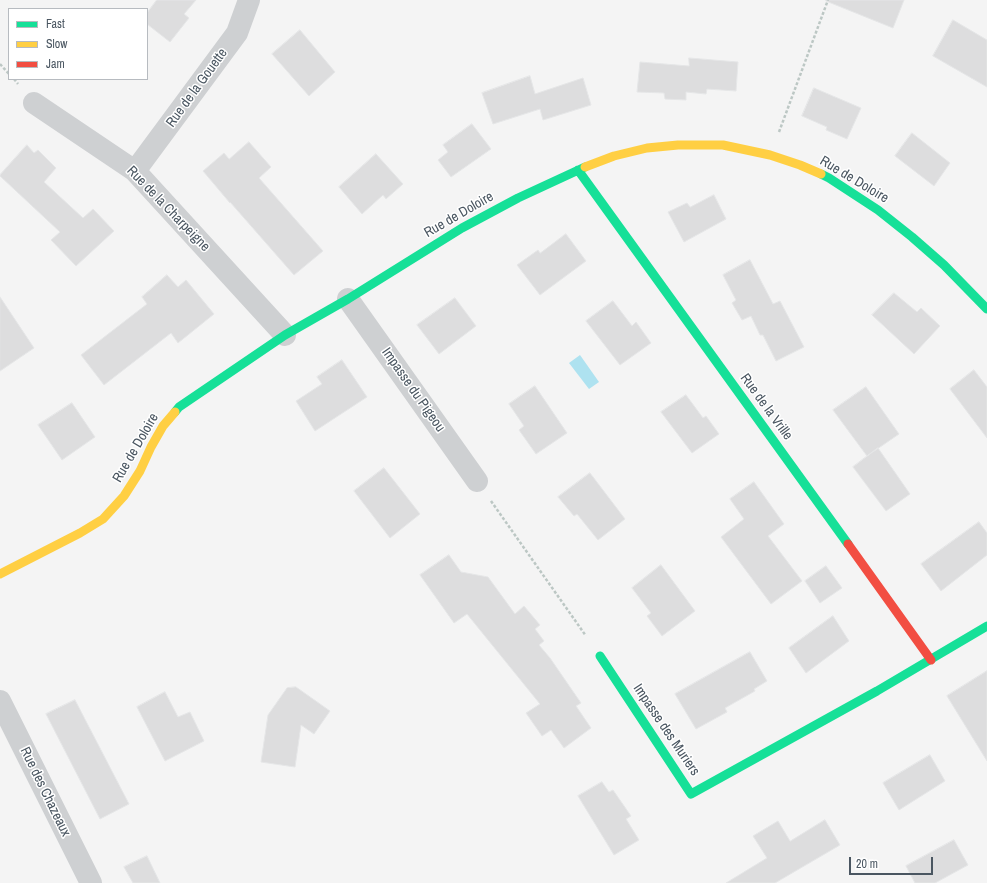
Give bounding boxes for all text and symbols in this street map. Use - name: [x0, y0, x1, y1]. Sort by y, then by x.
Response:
- legend: [8, 8, 148, 80]
- text: Fast: [46, 16, 65, 32]
- text: Slow: [46, 36, 67, 52]
- street label: Rue de la Gouette: [163, 45, 231, 131]
- text: Jam: [46, 56, 65, 72]
- street label: Rue de Doloire: [817, 153, 891, 207]
- street label: Rue de la Charpeigne: [123, 163, 213, 255]
- street label: Rue de Doloire: [421, 188, 497, 242]
- street label: Impasse du Pigeou: [378, 345, 448, 435]
- street label: Rue de la Vrille: [736, 370, 796, 444]
- street label: Rue de Doloire: [109, 410, 163, 486]
- street label: Impasse des Muriers: [629, 681, 703, 779]
- street label: Rue des Chazeaux: [16, 744, 74, 840]
- scale bar: [851, 849, 935, 875]
- text: 20 m: [856, 856, 878, 872]

